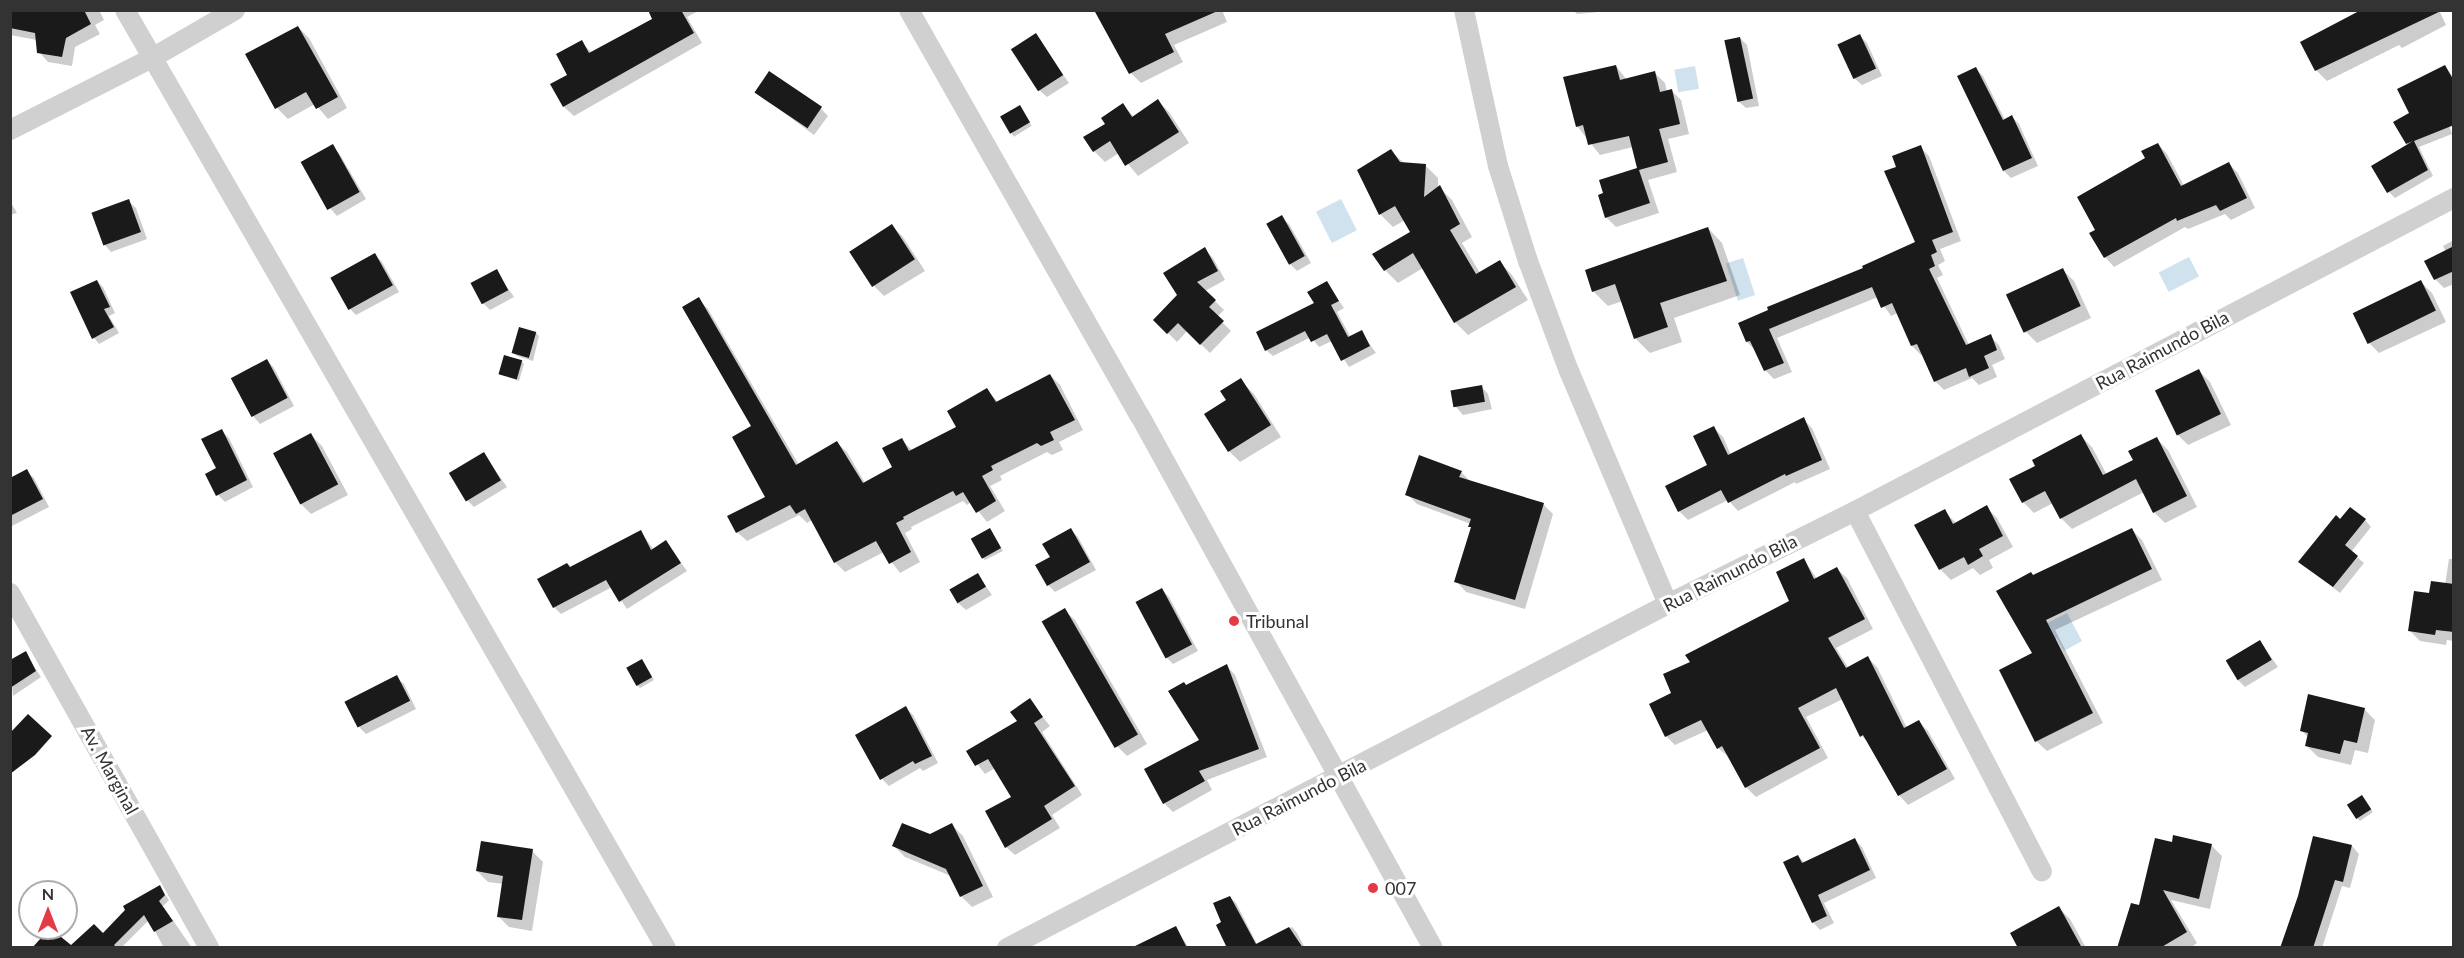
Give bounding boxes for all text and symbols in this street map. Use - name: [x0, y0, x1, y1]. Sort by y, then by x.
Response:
- street label: Rua Raimundo Bila: [2092, 306, 2232, 394]
- street label: Rua Raimundo Bila: [1659, 530, 1801, 616]
- place label: Tribunal: [1246, 610, 1309, 632]
- marker: Tribunal: [1227, 614, 1241, 628]
- street label: Av. Marginal: [77, 722, 143, 818]
- street label: Rua Raimundo Bila: [1228, 754, 1370, 840]
- place label: 007: [1385, 877, 1416, 899]
- north arrow: [18, 880, 78, 940]
- marker: 007: [1366, 881, 1380, 895]
- text: N: [42, 884, 54, 903]

